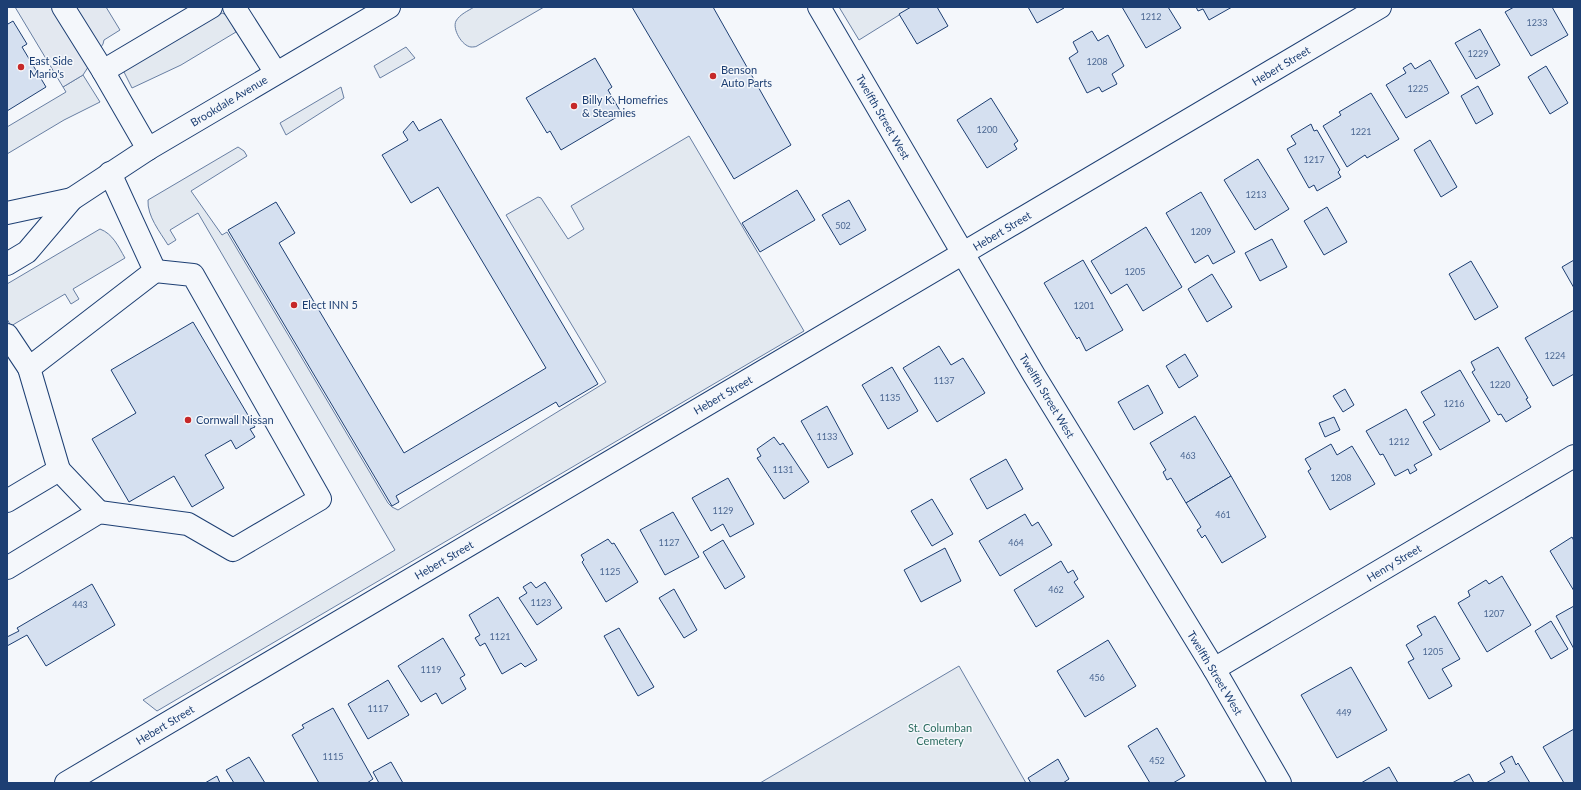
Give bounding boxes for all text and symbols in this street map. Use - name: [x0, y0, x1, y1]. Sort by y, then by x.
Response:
- house number: 1212: [1141, 11, 1161, 22]
- house number: 1233: [1527, 17, 1547, 28]
- street label: Hebert Street: [1249, 43, 1312, 88]
- house number: 1229: [1468, 48, 1488, 59]
- place label: East Side Mario's: [29, 54, 73, 80]
- house number: 1208: [1087, 56, 1107, 67]
- marker: East Side Mario's: [16, 62, 26, 72]
- place label: Benson Auto Parts: [721, 63, 772, 89]
- marker: Benson Auto Parts: [708, 71, 718, 81]
- street label: Brookdale Avenue: [188, 72, 270, 129]
- street label: Twelfth Street West: [854, 72, 913, 162]
- house number: 1225: [1408, 83, 1428, 94]
- place label: Billy K. Homefries & Steamies: [582, 93, 668, 119]
- marker: Billy K. Homefries & Steamies: [569, 101, 579, 111]
- house number: 1200: [977, 124, 997, 135]
- house number: 1221: [1351, 126, 1371, 137]
- house number: 1217: [1304, 154, 1324, 165]
- house number: 1213: [1246, 189, 1266, 200]
- street label: Hebert Street: [970, 208, 1033, 253]
- house number: 502: [835, 220, 851, 231]
- house number: 1209: [1191, 226, 1211, 237]
- house number: 1205: [1125, 266, 1145, 277]
- place label: Elect INN 5: [302, 298, 358, 311]
- marker: Elect INN 5: [289, 300, 299, 310]
- house number: 1201: [1074, 300, 1094, 311]
- house number: 1224: [1545, 350, 1565, 361]
- street label: Twelfth Street West: [1017, 351, 1078, 440]
- street label: Hebert Street: [691, 372, 755, 417]
- house number: 1137: [934, 375, 954, 386]
- house number: 1220: [1490, 379, 1510, 390]
- house number: 1135: [880, 392, 900, 403]
- house number: 1216: [1444, 398, 1464, 409]
- place label: Cornwall Nissan: [196, 413, 274, 426]
- marker: Cornwall Nissan: [183, 415, 193, 425]
- house number: 1133: [817, 431, 837, 442]
- house number: 1212: [1389, 436, 1409, 447]
- house number: 463: [1180, 450, 1196, 461]
- house number: 1131: [773, 464, 793, 475]
- house number: 1208: [1331, 472, 1351, 483]
- house number: 1129: [713, 505, 733, 516]
- house number: 461: [1215, 509, 1231, 520]
- street label: Hebert Street: [412, 537, 476, 582]
- house number: 1127: [659, 537, 679, 548]
- house number: 464: [1008, 537, 1024, 548]
- street label: Henry Street: [1364, 541, 1423, 584]
- house number: 1125: [600, 566, 620, 577]
- house number: 462: [1048, 584, 1064, 595]
- house number: 1123: [531, 597, 551, 608]
- house number: 443: [72, 599, 88, 610]
- house number: 1207: [1484, 608, 1504, 619]
- street label: Twelfth Street West: [1185, 628, 1246, 717]
- house number: 1121: [490, 631, 510, 642]
- house number: 1205: [1423, 646, 1443, 657]
- house number: 1119: [421, 664, 441, 675]
- house number: 456: [1089, 672, 1105, 683]
- street label: Hebert Street: [133, 702, 196, 747]
- house number: 1117: [368, 703, 388, 714]
- house number: 449: [1336, 707, 1352, 718]
- park label: St. Columban Cemetery: [908, 721, 972, 747]
- house number: 1115: [323, 751, 343, 762]
- house number: 452: [1149, 755, 1165, 766]

